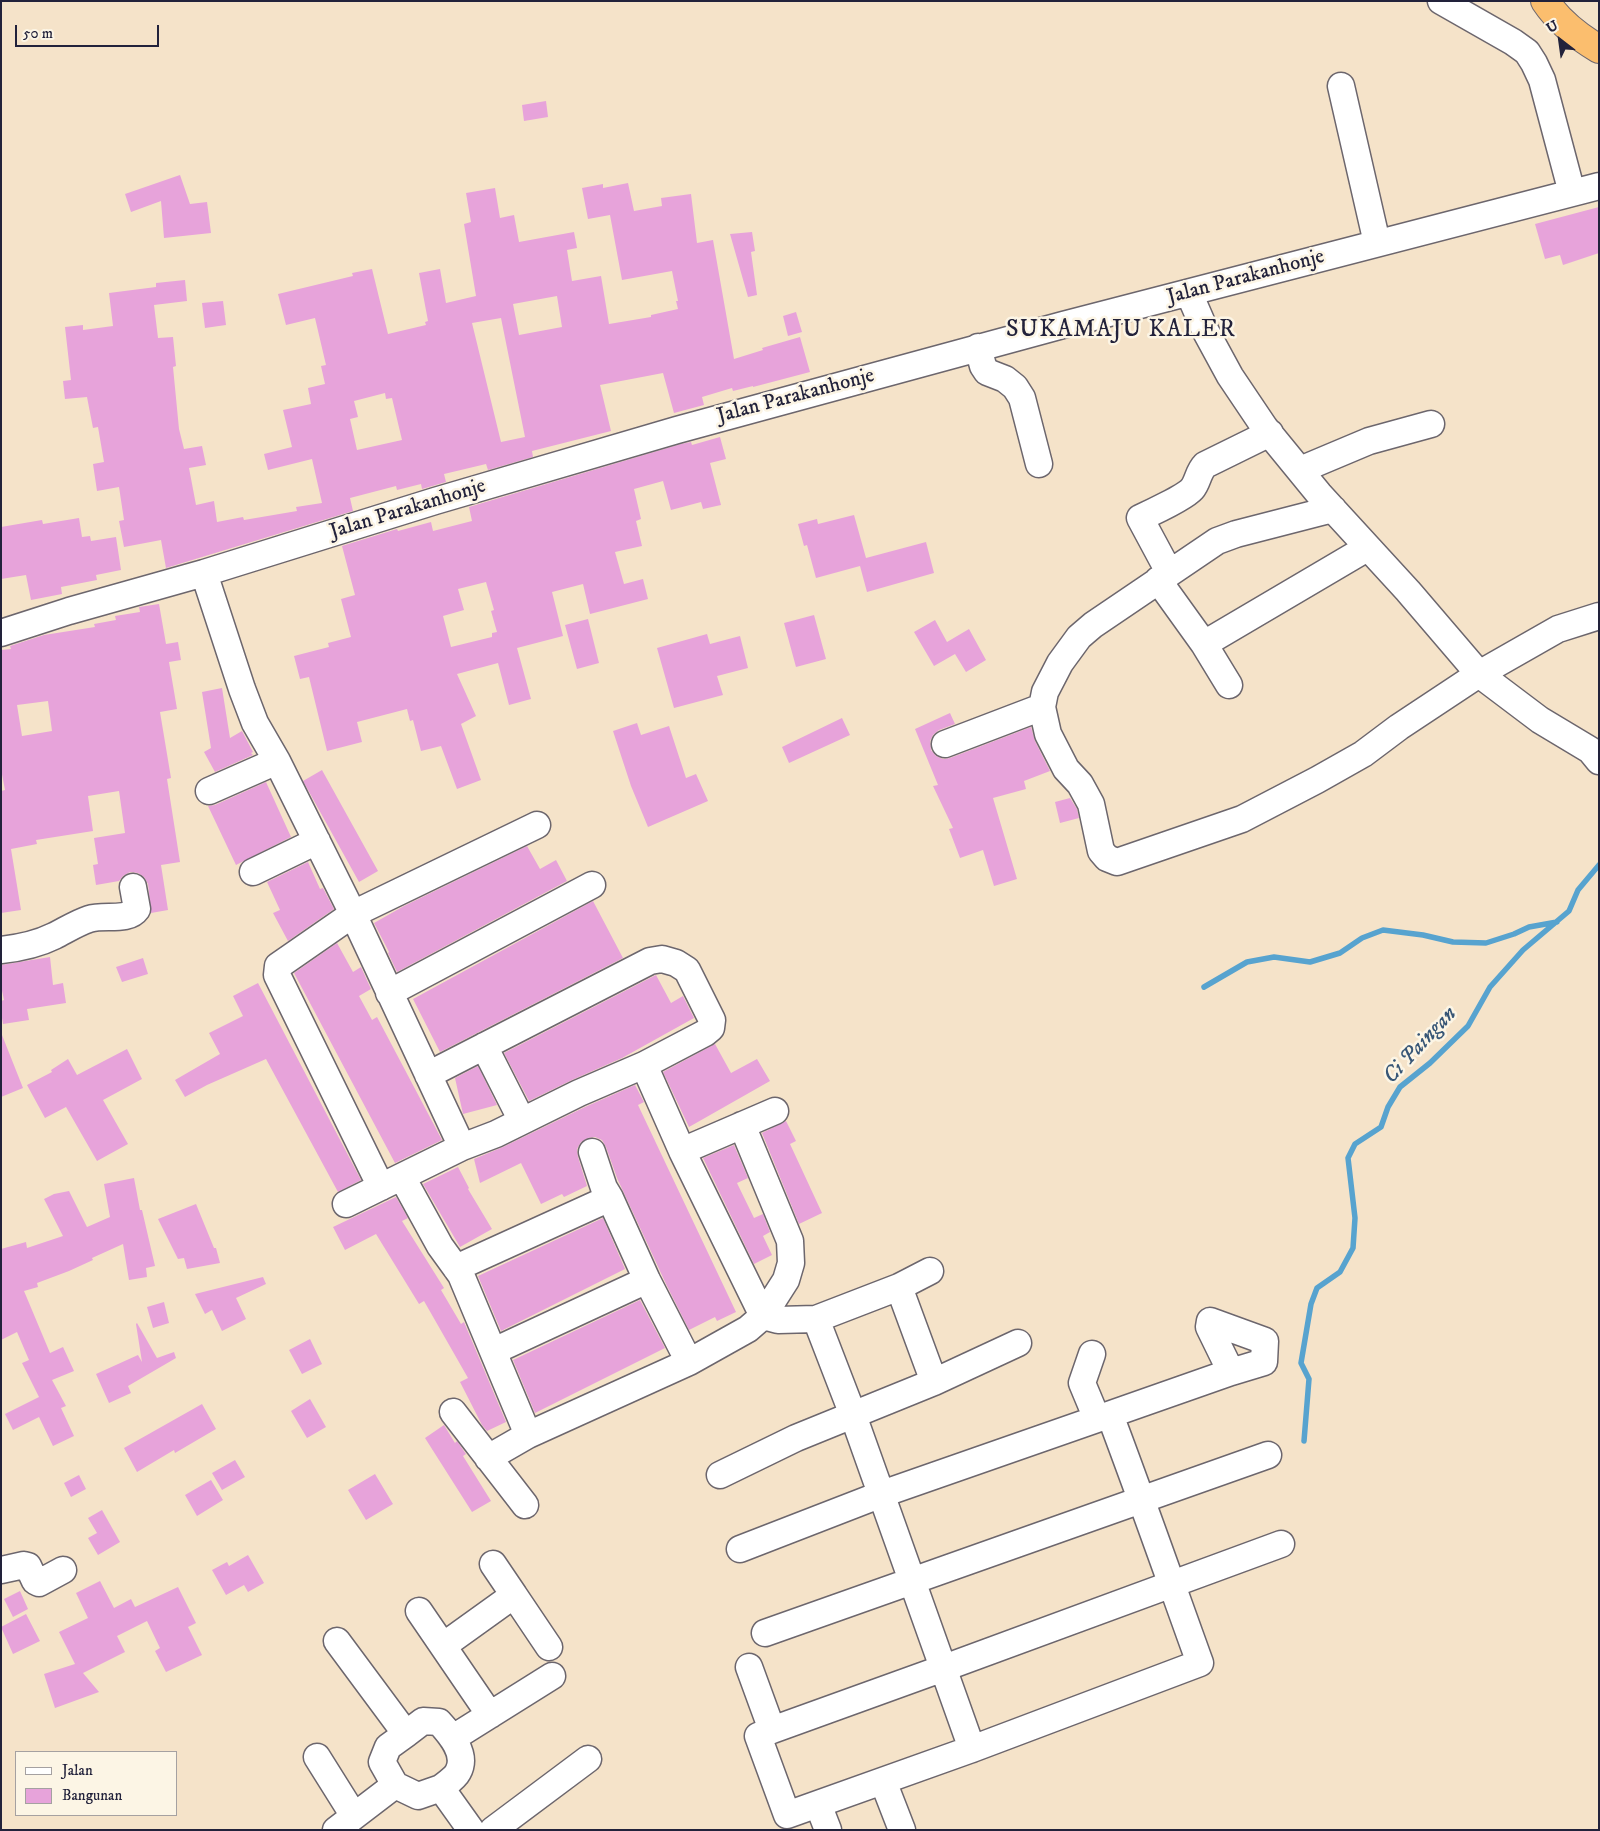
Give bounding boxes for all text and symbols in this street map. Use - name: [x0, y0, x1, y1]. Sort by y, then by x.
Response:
- scale bar: [18, 15, 161, 47]
- north arrow: [1535, 15, 1585, 65]
- text: U: [1543, 17, 1562, 38]
- text: 50 m: [23, 24, 53, 43]
- street label: Jalan Parakanhonje: [1165, 245, 1327, 311]
- district label: SUKAMAJU KALER: [1004, 317, 1238, 345]
- street label: Jalan Parakanhonje: [715, 364, 877, 430]
- street label: Jalan Parakanhonje: [327, 474, 489, 546]
- water label: Ci Paingan: [1379, 1002, 1463, 1090]
- legend: [15, 1751, 178, 1816]
- text: Jalan: [62, 1761, 93, 1780]
- text: Bangunan: [62, 1786, 122, 1805]

